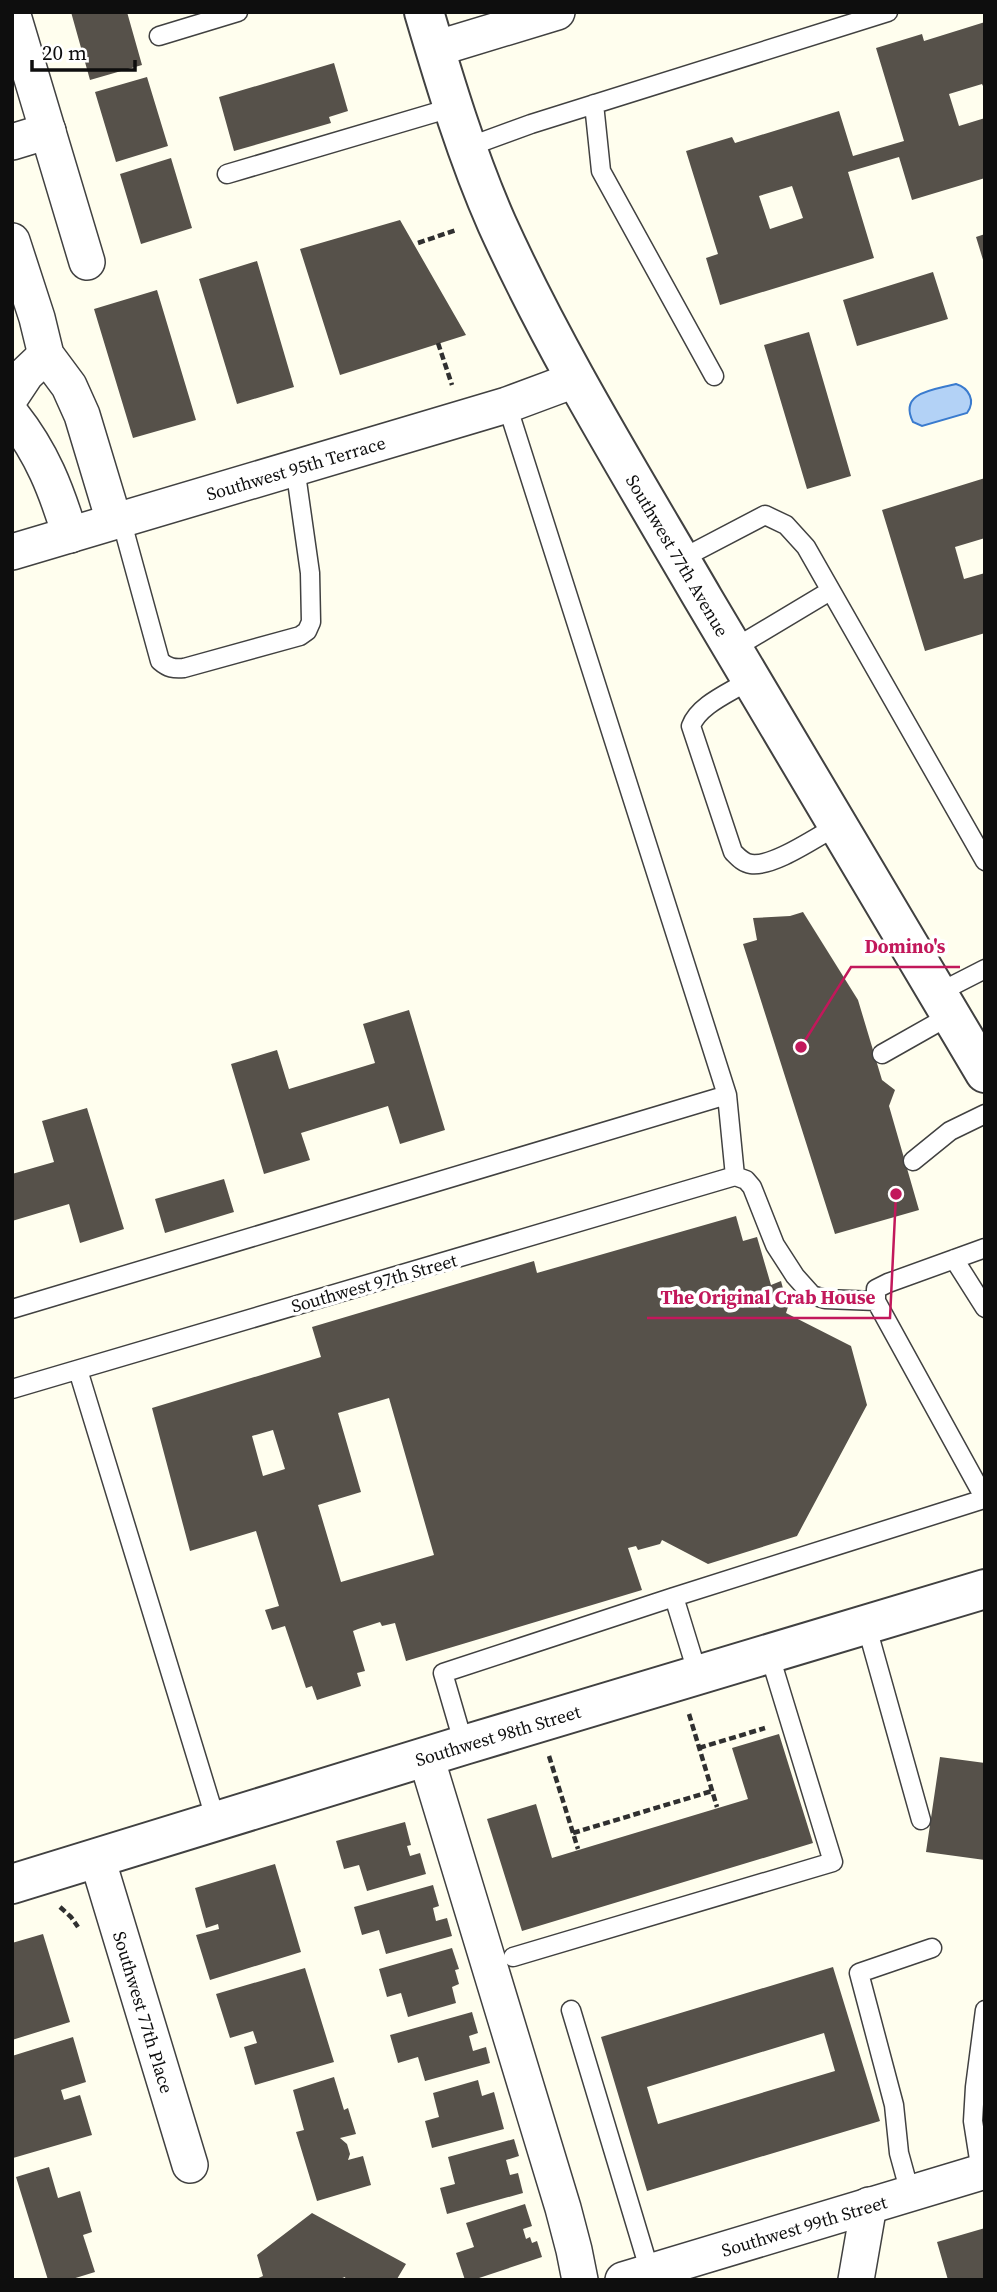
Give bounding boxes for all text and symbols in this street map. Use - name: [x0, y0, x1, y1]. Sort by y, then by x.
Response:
- scale bar: [32, 28, 135, 72]
- text: 20 m: [42, 38, 87, 67]
- street label: Southwest 95th Terrace: [203, 429, 388, 506]
- street label: Southwest 77th Avenue: [620, 470, 735, 641]
- callout: Domino's: [851, 927, 960, 967]
- text: Domino's: [864, 933, 946, 959]
- street label: Southwest 97th Street: [288, 1247, 460, 1319]
- callout: The Original Crab House: [647, 1278, 890, 1318]
- text: The Original Crab House: [661, 1284, 876, 1310]
- street label: Southwest 98th Street: [412, 1698, 584, 1772]
- street label: Southwest 77th Place: [107, 1928, 180, 2096]
- street label: Southwest 99th Street: [718, 2189, 890, 2262]

